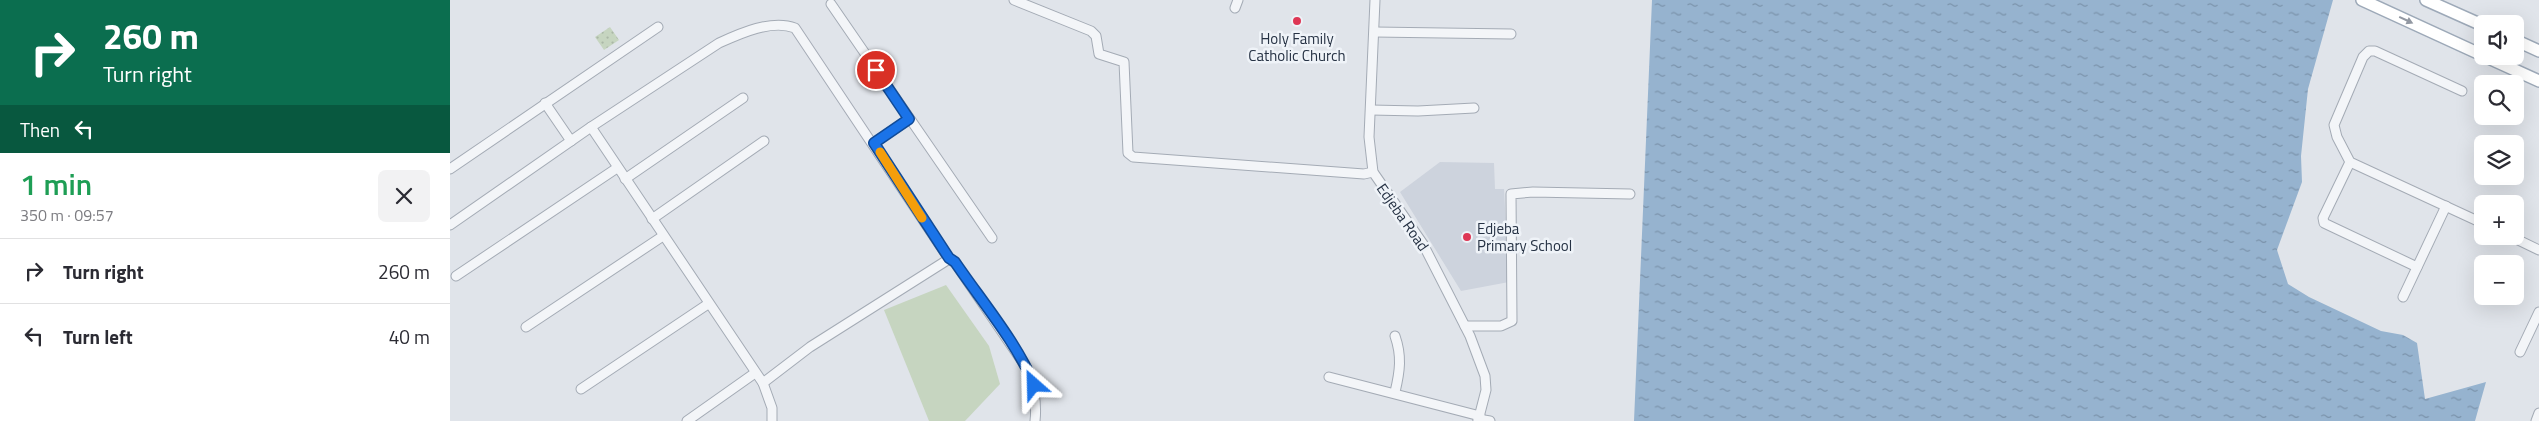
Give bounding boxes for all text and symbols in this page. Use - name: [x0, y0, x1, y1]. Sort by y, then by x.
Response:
- text: 260 m: [103, 9, 199, 63]
- marker: Holy Family Catholic Church: [1291, 15, 1303, 27]
- map controls: [2474, 15, 2524, 305]
- button: sound: [2474, 15, 2524, 65]
- one-way arrow: [2399, 17, 2413, 25]
- icon: right: [20, 20, 85, 85]
- place label: Holy Family Catholic Church: [1248, 27, 1346, 67]
- pin: [855, 49, 897, 91]
- icon: arrive: [862, 56, 890, 84]
- text: Turn right: [103, 57, 192, 91]
- button: search: [2474, 75, 2524, 125]
- text: Then: [20, 115, 60, 144]
- icon: left: [70, 115, 98, 143]
- button: layers: [2474, 135, 2524, 185]
- text: 1 min: [20, 161, 92, 207]
- button: close: [378, 170, 430, 222]
- street label: Edjeba Road: [1371, 178, 1435, 256]
- button: +: [2474, 195, 2524, 245]
- text: 350 m · 09:57: [20, 203, 114, 227]
- place label: Edjeba Primary School: [1477, 217, 1572, 257]
- marker: Edjeba Primary School: [1461, 231, 1473, 243]
- button: −: [2474, 255, 2524, 305]
- icon: right: [20, 257, 48, 285]
- text: Turn right: [63, 257, 144, 286]
- text: 260 m: [378, 257, 430, 286]
- icon: left: [20, 322, 48, 350]
- text: Turn left: [63, 322, 133, 351]
- text: 40 m: [389, 322, 430, 351]
- position arrow: [1007, 358, 1059, 410]

